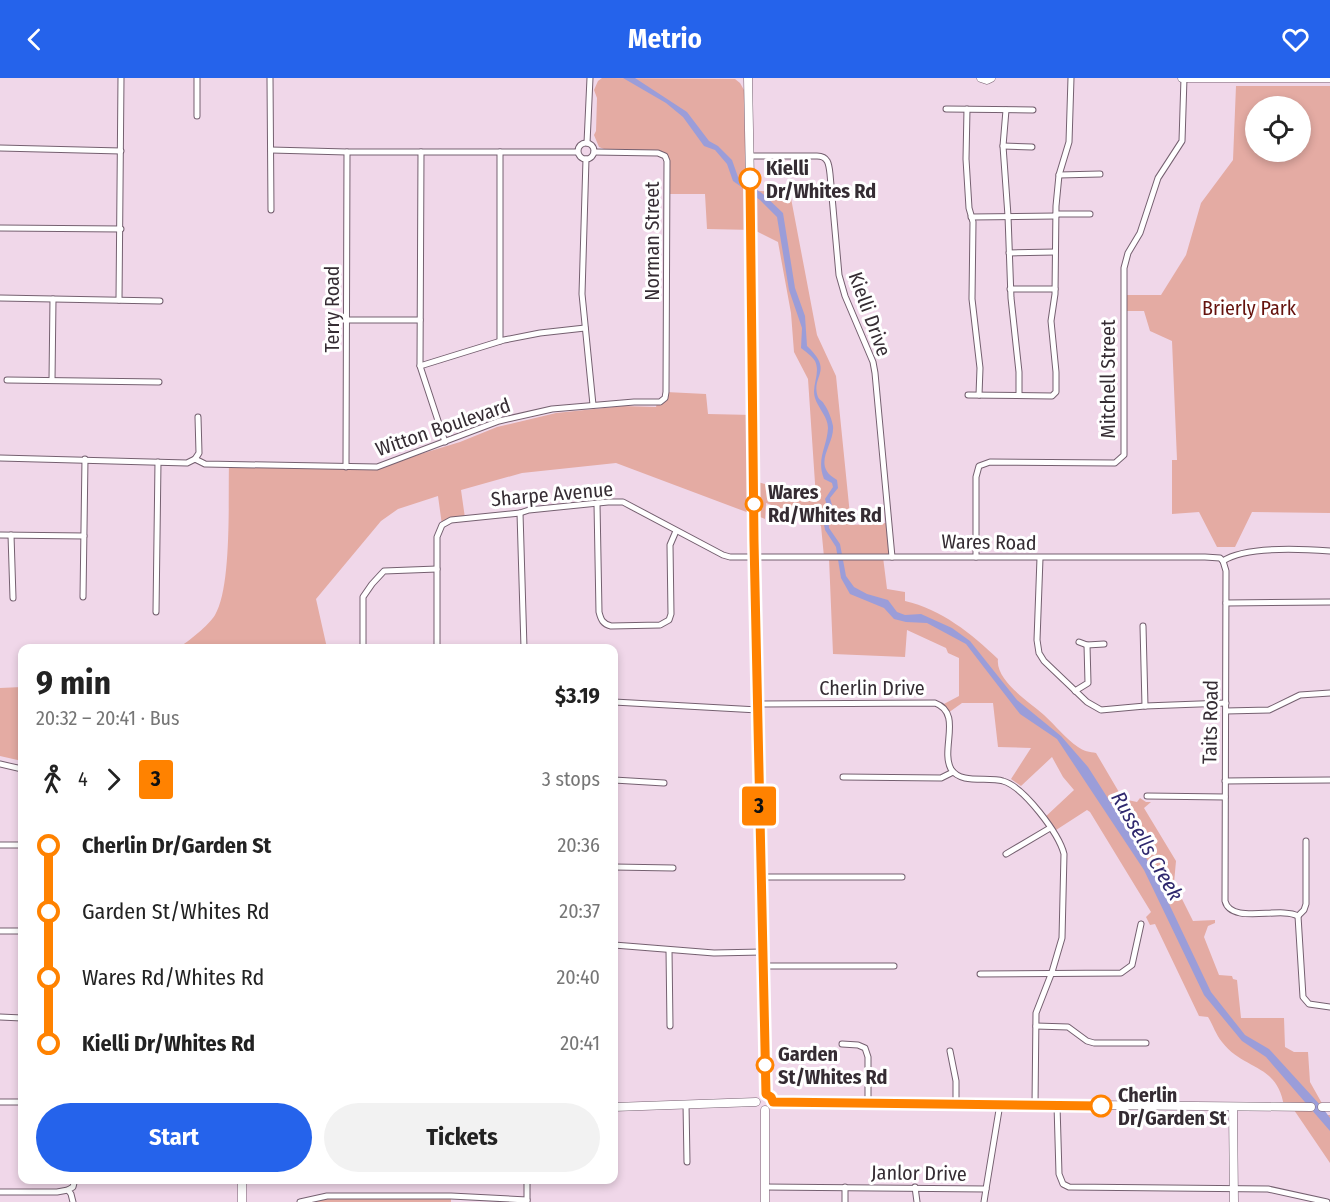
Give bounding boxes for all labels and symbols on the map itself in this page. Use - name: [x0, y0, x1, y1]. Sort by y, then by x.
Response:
- place label: Kielli Dr/Whites Rd: [766, 156, 876, 203]
- marker: Kielli Dr/Whites Rd: [739, 168, 761, 190]
- street label: Norman Street: [640, 181, 664, 301]
- street label: Terry Road: [320, 265, 344, 353]
- street label: Kielli Drive: [844, 268, 896, 360]
- park label: Brierly Park: [1202, 296, 1297, 320]
- street label: Mitchell Street: [1096, 319, 1120, 438]
- street label: Witton Boulevard: [372, 393, 514, 461]
- street label: Sharpe Avenue: [490, 477, 614, 511]
- place label: Wares Rd/Whites Rd: [768, 480, 882, 527]
- marker: Wares Rd/Whites Rd: [745, 495, 763, 513]
- street label: Wares Road: [941, 529, 1037, 555]
- street label: Cherlin Drive: [819, 676, 925, 700]
- street label: Taits Road: [1197, 680, 1223, 764]
- line badge: 3: [740, 786, 778, 826]
- water label: Russells Creek: [1105, 787, 1189, 905]
- place label: Garden St/Whites Rd: [778, 1042, 887, 1089]
- marker: Garden St/Whites Rd: [756, 1056, 774, 1074]
- place label: Cherlin Dr/Garden St: [1118, 1083, 1228, 1130]
- marker: Cherlin Dr/Garden St: [1090, 1095, 1112, 1117]
- street label: Janlor Drive: [871, 1160, 967, 1186]

